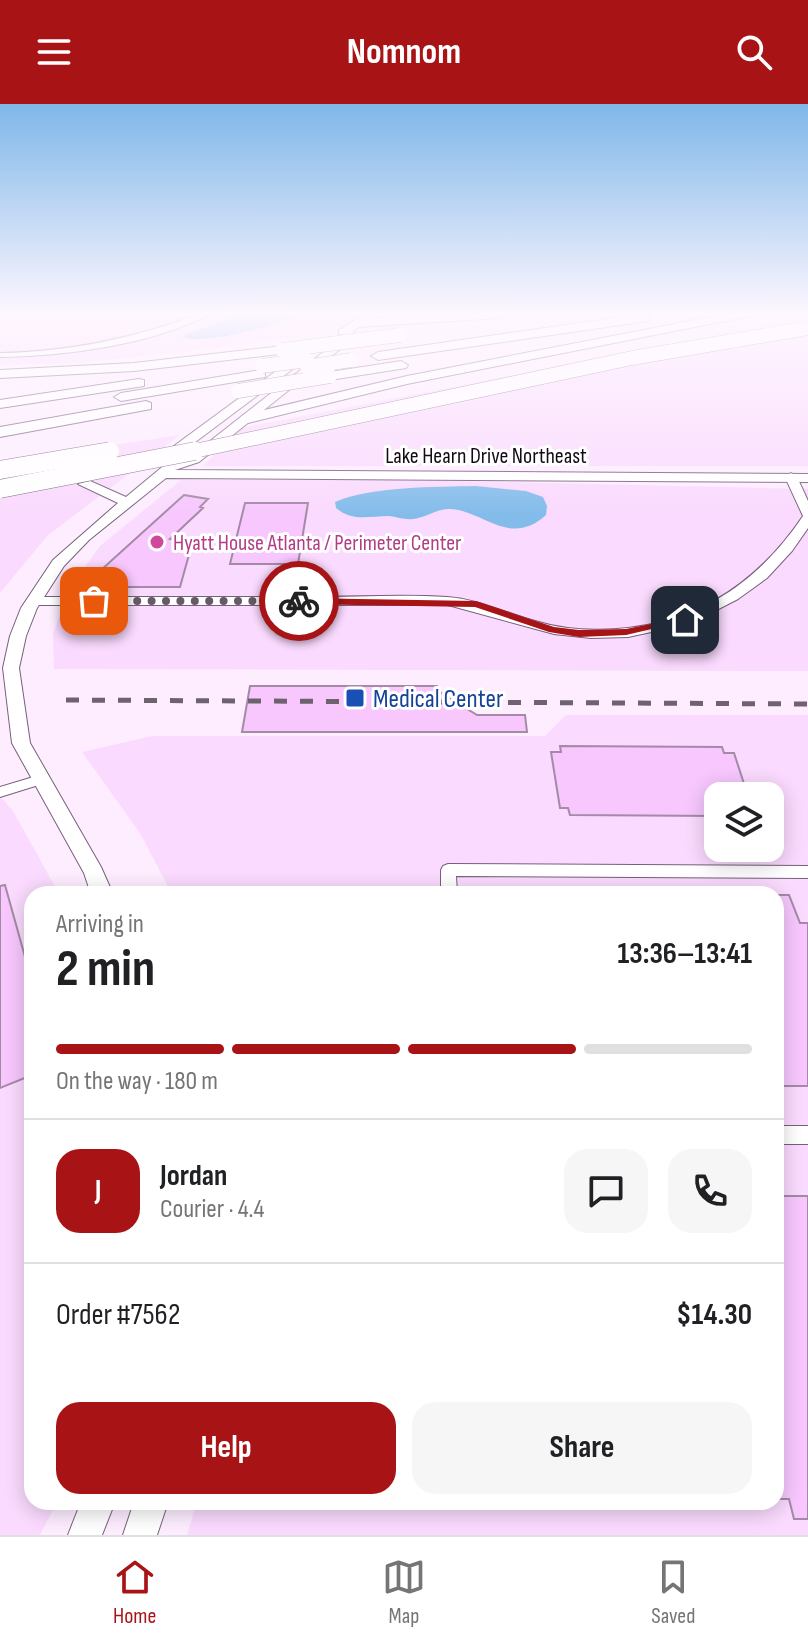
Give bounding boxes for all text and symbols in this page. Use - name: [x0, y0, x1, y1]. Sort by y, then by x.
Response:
- icon: menu: [32, 30, 76, 74]
- icon: search: [732, 30, 776, 74]
- text: Nomnom: [347, 31, 461, 74]
- street label: Lake Hearn Drive Northeast: [385, 443, 587, 470]
- place label: Hyatt House Atlanta / Perimeter Center: [173, 530, 461, 557]
- marker: Hyatt House Atlanta / Perimeter Center: [148, 533, 166, 551]
- courier: [259, 561, 339, 641]
- pin: [60, 567, 128, 635]
- icon: bag: [72, 579, 116, 623]
- icon: bike: [277, 579, 321, 623]
- pin: [651, 586, 719, 654]
- icon: home: [663, 598, 707, 642]
- place label: Medical Center: [373, 684, 504, 715]
- marker: Medical Center: [344, 687, 366, 709]
- map controls: [704, 782, 784, 862]
- button: layers: [704, 782, 784, 862]
- text: Arriving in: [56, 909, 144, 940]
- text: 13:36–13:41: [618, 936, 752, 972]
- text: 2 min: [56, 938, 155, 1001]
- text: On the way · 180 m: [56, 1066, 218, 1097]
- button: chat: [564, 1149, 648, 1233]
- button: phone: [668, 1149, 752, 1233]
- text: Jordan: [160, 1158, 227, 1194]
- text: J: [95, 1173, 101, 1209]
- text: Courier · 4.4: [160, 1194, 264, 1225]
- text: Order #7562: [56, 1297, 180, 1333]
- text: $14.30: [676, 1297, 752, 1333]
- button: Help: [56, 1402, 396, 1494]
- button: Share: [412, 1402, 752, 1494]
- tab: Home: [113, 1555, 157, 1630]
- tab: Map: [382, 1555, 426, 1630]
- tab: Saved: [651, 1555, 695, 1630]

